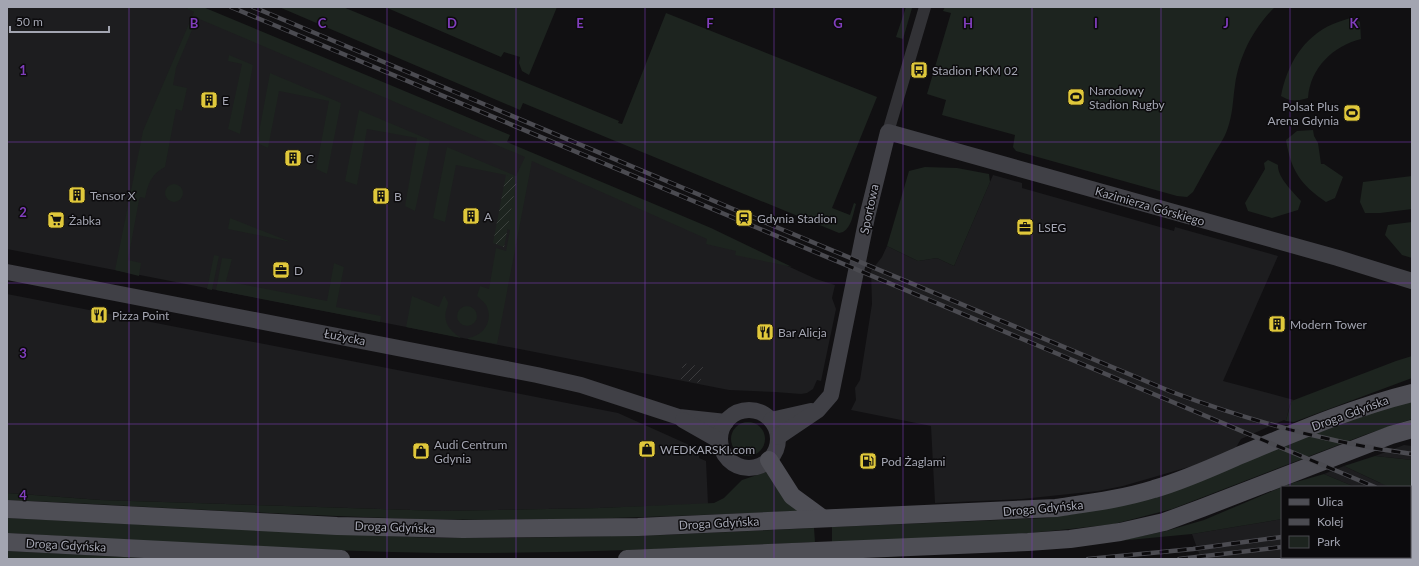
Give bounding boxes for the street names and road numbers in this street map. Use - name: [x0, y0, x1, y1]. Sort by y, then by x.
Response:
- street label: Sportowa: [856, 183, 882, 235]
- street label: Kazimierza Górskiego: [1093, 183, 1207, 229]
- street label: Łużycka: [323, 326, 367, 348]
- street label: Droga Gdyńska: [1310, 392, 1391, 434]
- street label: Droga Gdyńska: [1002, 497, 1084, 519]
- street label: Droga Gdyńska: [678, 513, 760, 533]
- street label: Droga Gdyńska: [354, 518, 436, 536]
- street label: Droga Gdyńska: [25, 535, 107, 555]

